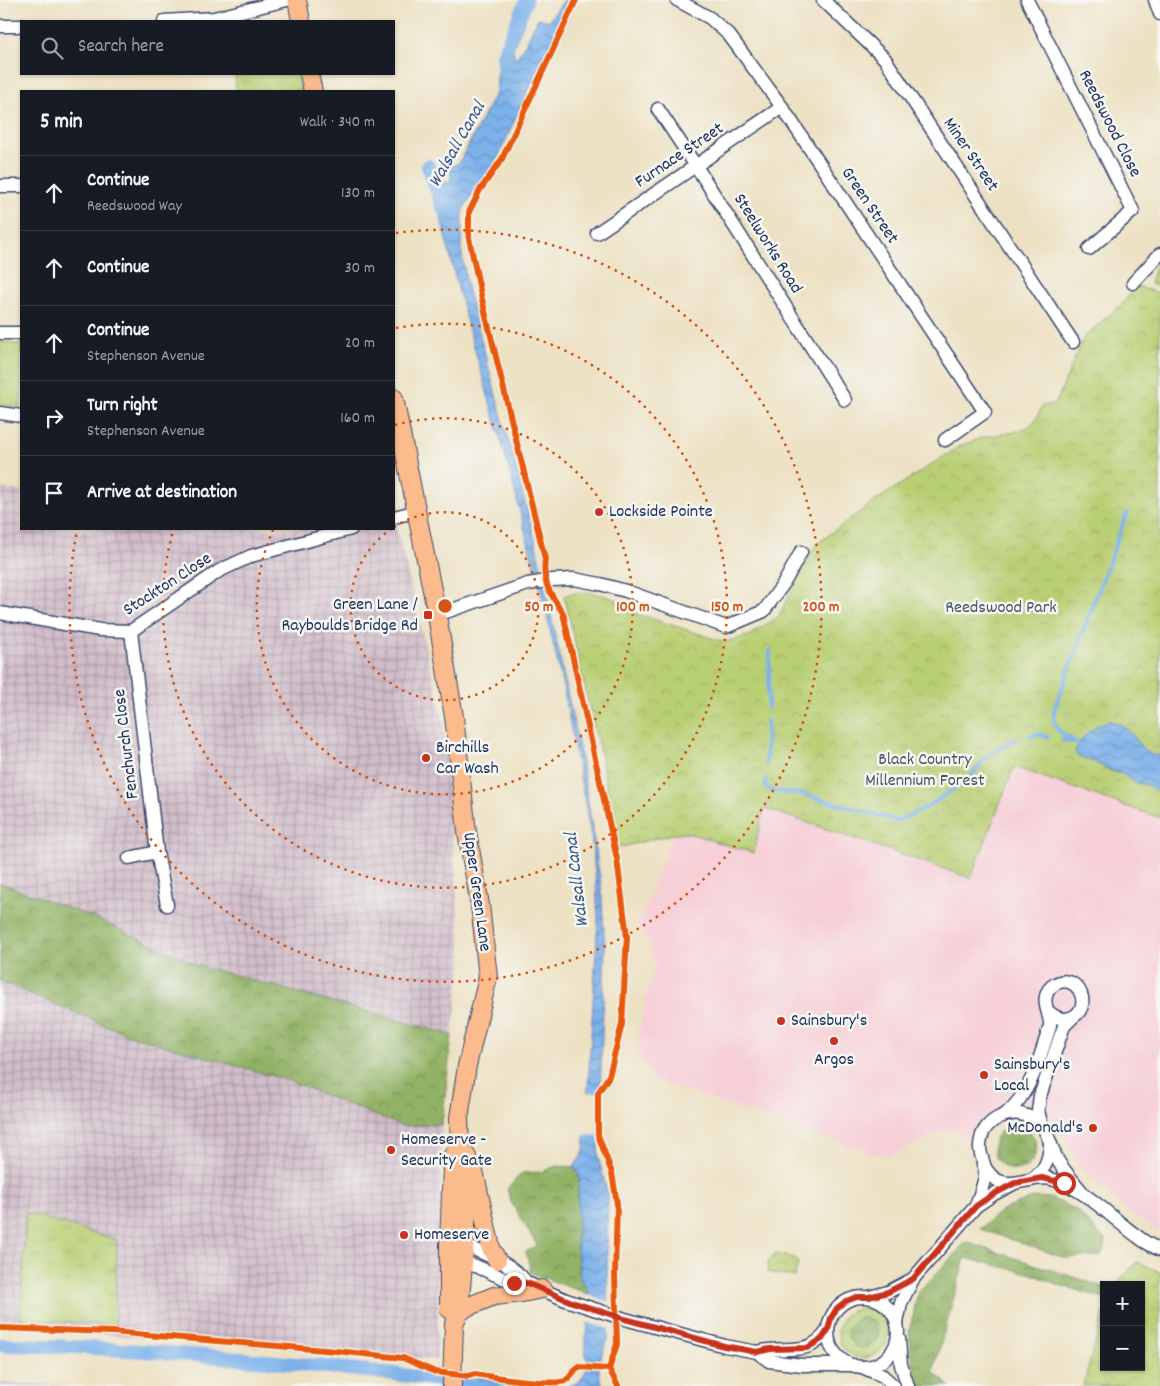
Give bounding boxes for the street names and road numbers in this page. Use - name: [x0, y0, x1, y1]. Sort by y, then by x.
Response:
- street label: Reedswood Close: [1071, 66, 1147, 182]
- street label: Miner Street: [936, 113, 1004, 197]
- street label: Furnace Street: [631, 117, 730, 195]
- street label: Green Street: [834, 163, 904, 250]
- street label: Steelworks Road: [726, 189, 808, 299]
- street label: Stockton Close: [119, 547, 217, 623]
- street label: Fenchurch Close: [108, 688, 146, 800]
- street label: Upper Green Lane: [455, 831, 497, 953]

